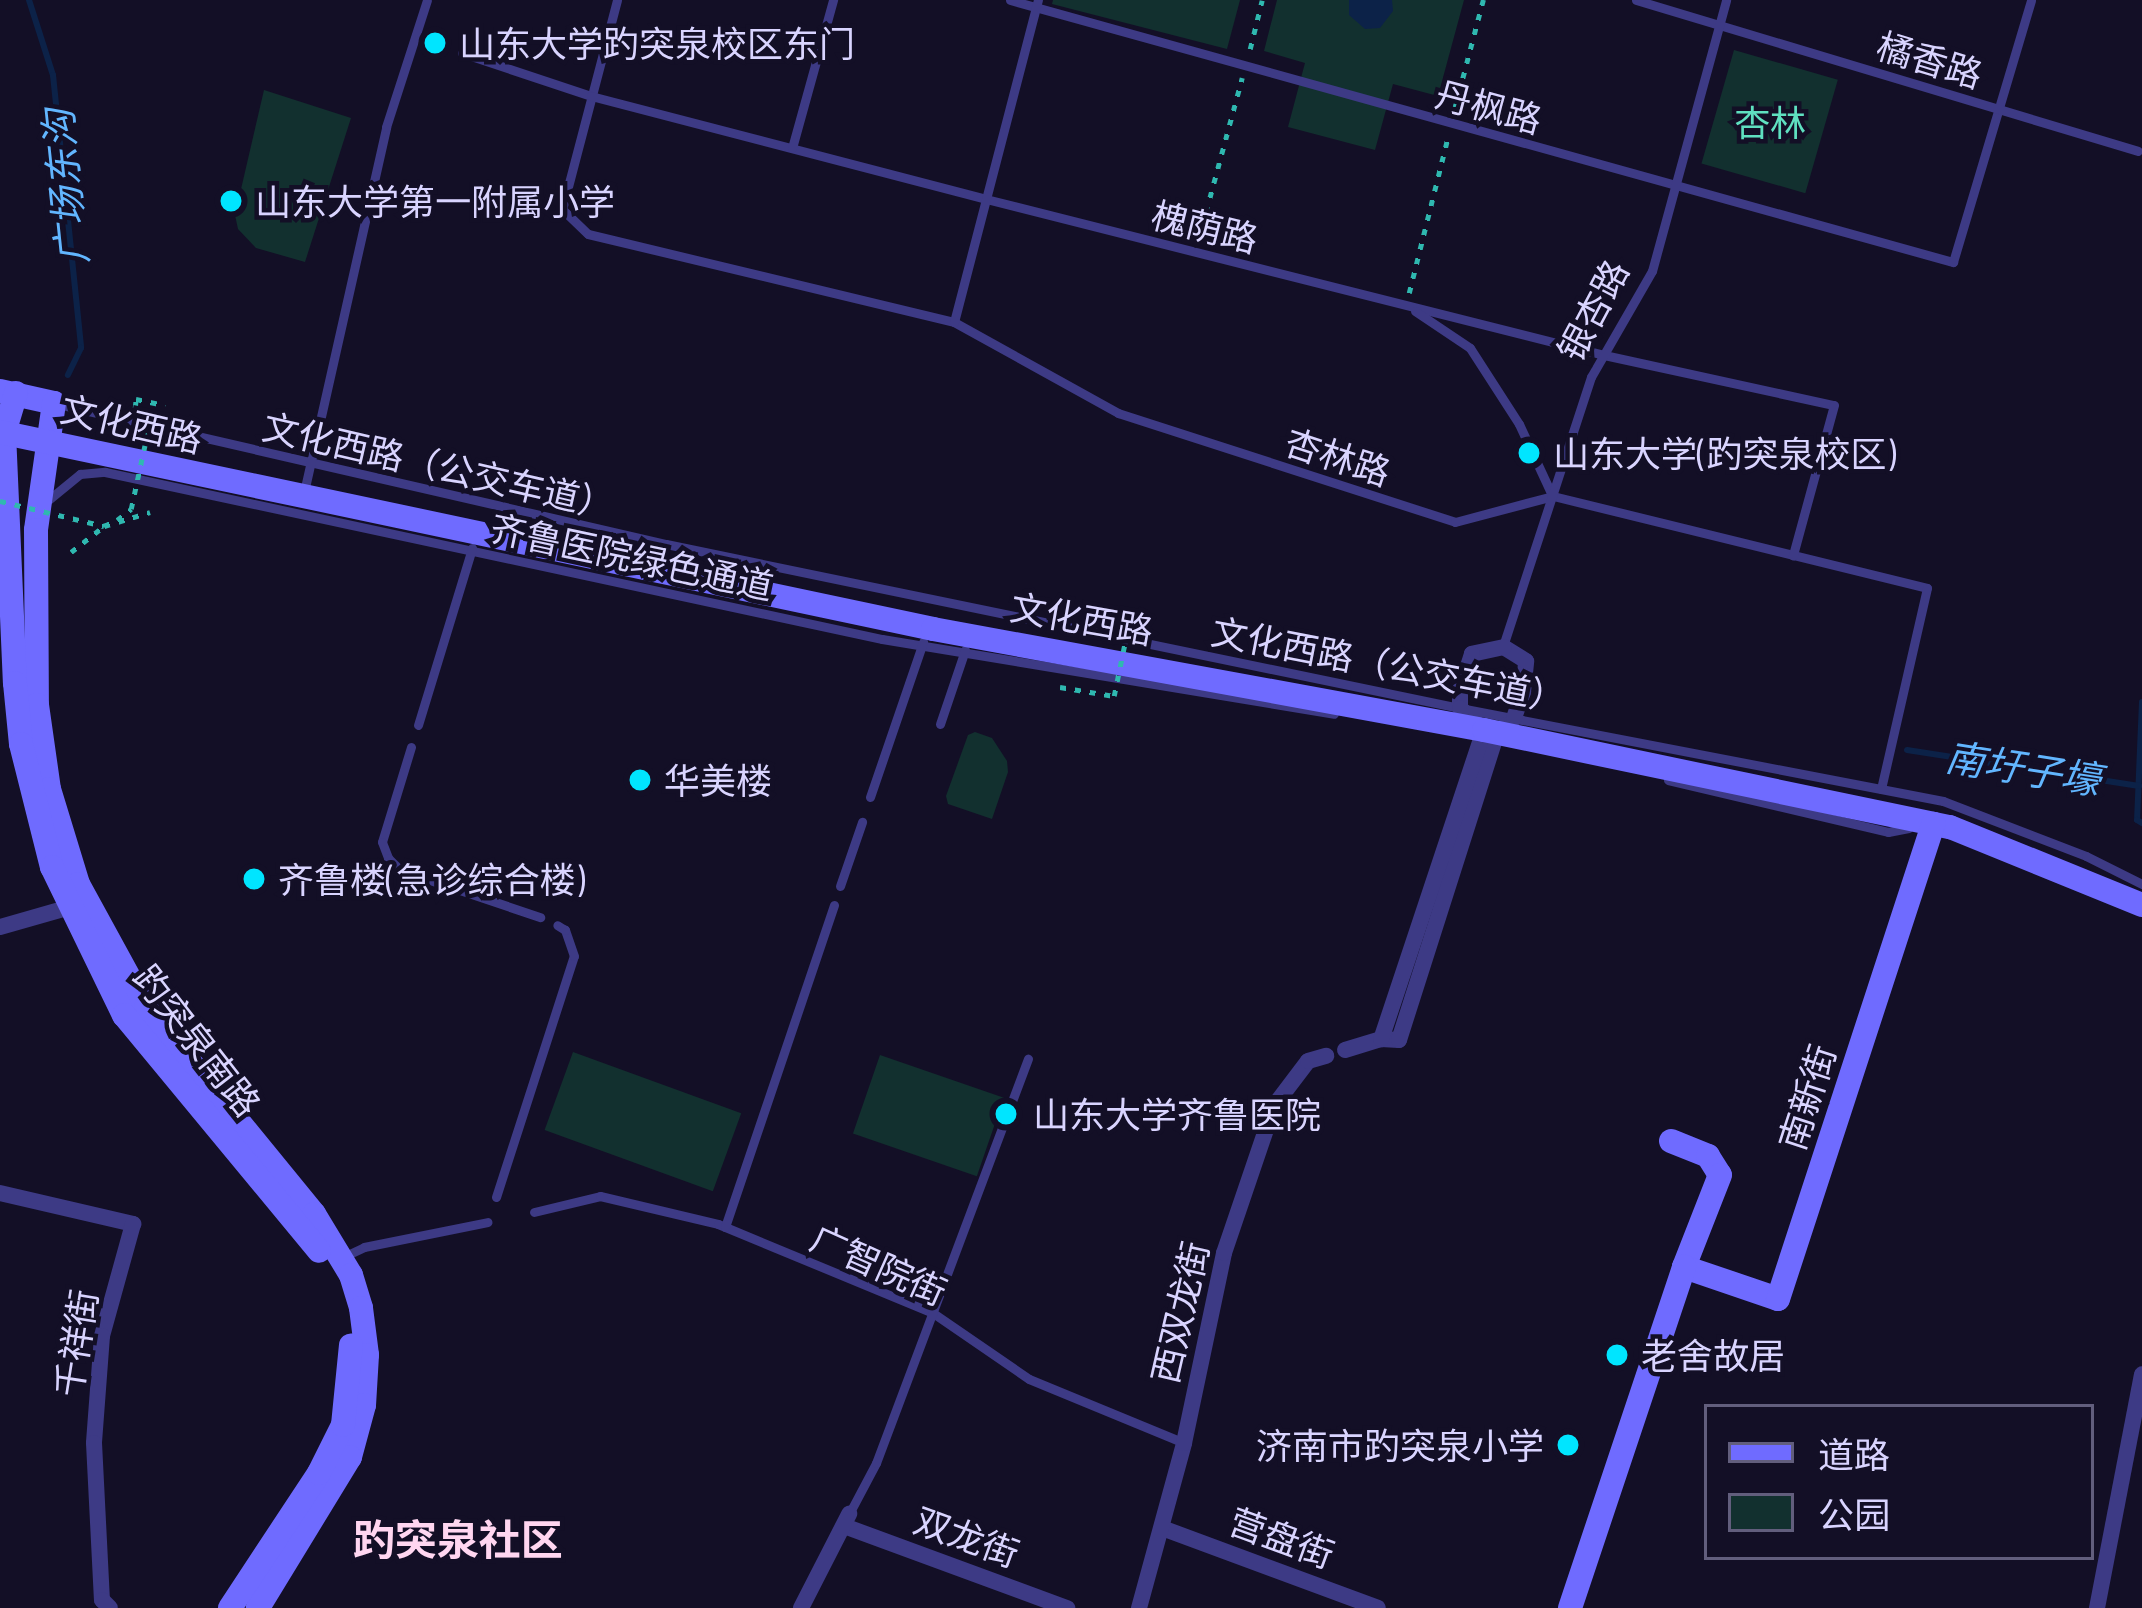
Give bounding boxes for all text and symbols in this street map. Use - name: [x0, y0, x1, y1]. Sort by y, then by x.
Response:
- place label: 山东大学趵突泉校区东门: [459, 21, 855, 65]
- street label: 橘香路: [1872, 23, 1988, 95]
- marker: 山东大学趵突泉校区东门: [422, 30, 448, 56]
- street label: 丹枫路: [1431, 71, 1547, 141]
- park label: 杏林: [1734, 100, 1806, 144]
- water label: 广场东沟: [34, 107, 96, 267]
- place label: 山东大学第一附属小学: [255, 179, 615, 223]
- marker: 山东大学第一附属小学: [218, 188, 244, 214]
- street label: 槐荫路: [1147, 192, 1263, 260]
- street label: 银杏路: [1548, 252, 1636, 368]
- street label: 文化西路: [57, 386, 207, 460]
- street label: 文化西路（公交车道）: [259, 403, 619, 527]
- street label: 杏林路: [1280, 419, 1396, 493]
- place label: 山东大学(趵突泉校区): [1553, 431, 1896, 475]
- marker: 山东大学(趵突泉校区): [1516, 440, 1542, 466]
- street label: 齐鲁医院绿色通道: [487, 505, 777, 607]
- street label: 文化西路: [1007, 584, 1157, 652]
- street label: 文化西路（公交车道）: [1208, 608, 1570, 720]
- water label: 南圩子壕: [1942, 733, 2104, 803]
- place label: 华美楼: [664, 758, 772, 802]
- marker: 华美楼: [627, 767, 653, 793]
- place label: 齐鲁楼(急诊综合楼): [278, 857, 585, 901]
- marker: 齐鲁楼(急诊综合楼): [241, 866, 267, 892]
- street label: 趵突泉南路: [126, 956, 270, 1124]
- street label: 南新街: [1769, 1039, 1843, 1155]
- place label: 山东大学齐鲁医院: [1033, 1092, 1321, 1136]
- marker: 山东大学齐鲁医院: [990, 1098, 1022, 1130]
- street label: 广智院街: [804, 1215, 954, 1313]
- street label: 西双龙街: [1142, 1237, 1216, 1387]
- street label: 千祥街: [45, 1286, 105, 1400]
- place label: 老舍故居: [1641, 1333, 1785, 1377]
- marker: 老舍故居: [1604, 1342, 1630, 1368]
- legend: [1704, 1404, 2094, 1560]
- place label: 济南市趵突泉小学: [1256, 1423, 1544, 1467]
- marker: 济南市趵突泉小学: [1555, 1432, 1581, 1458]
- text: 道路: [1818, 1432, 1890, 1475]
- text: 公园: [1818, 1492, 1890, 1535]
- street label: 双龙街: [909, 1497, 1025, 1575]
- street label: 营盘街: [1224, 1498, 1340, 1576]
- district label: 趵突泉社区: [353, 1513, 563, 1563]

